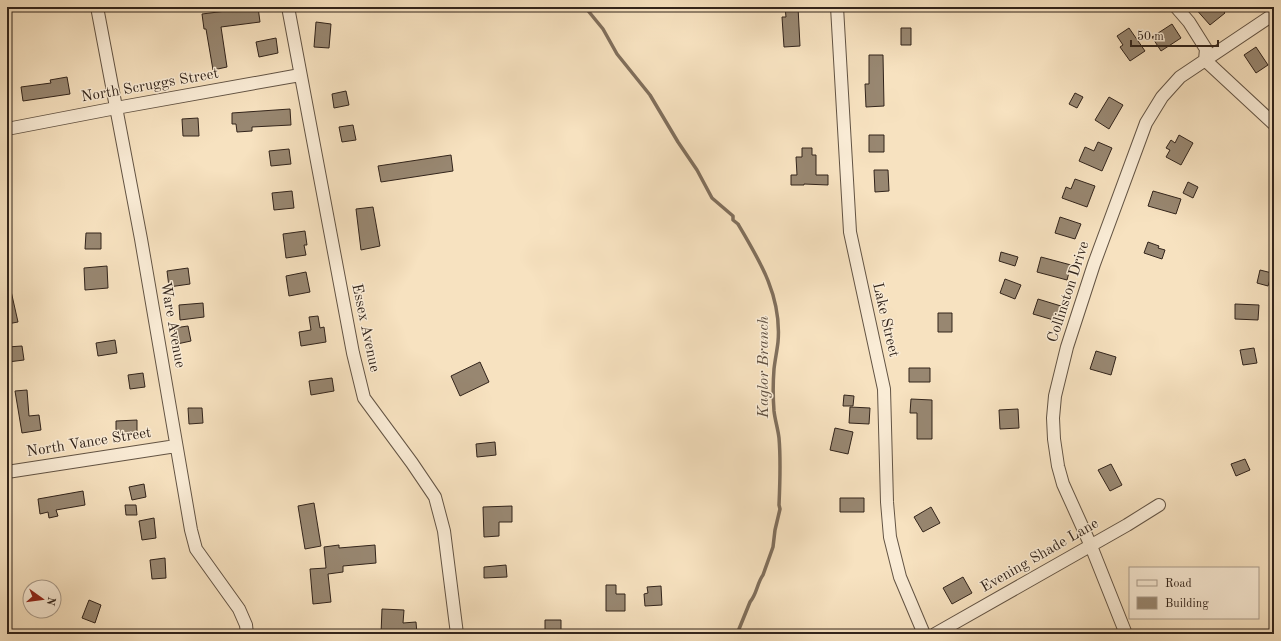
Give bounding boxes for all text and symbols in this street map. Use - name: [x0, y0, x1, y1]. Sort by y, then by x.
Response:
- scale bar: [1131, 22, 1218, 48]
- text: 50 m: [1137, 30, 1164, 43]
- street label: North Scruggs Street: [80, 67, 220, 105]
- street label: Collinston Drive: [1046, 240, 1092, 344]
- street label: Ware Avenue: [157, 281, 187, 369]
- street label: Lake Street: [869, 281, 901, 359]
- street label: Essex Avenue: [348, 282, 382, 374]
- water label: Kaglor Branch: [756, 316, 772, 419]
- street label: North Vance Street: [26, 426, 152, 460]
- street label: Evening Shade Lane: [979, 516, 1102, 596]
- legend: [1129, 567, 1259, 619]
- text: Road: [1165, 578, 1192, 590]
- north arrow: [22, 579, 62, 619]
- text: N: [44, 596, 57, 607]
- text: Building: [1165, 598, 1209, 610]

